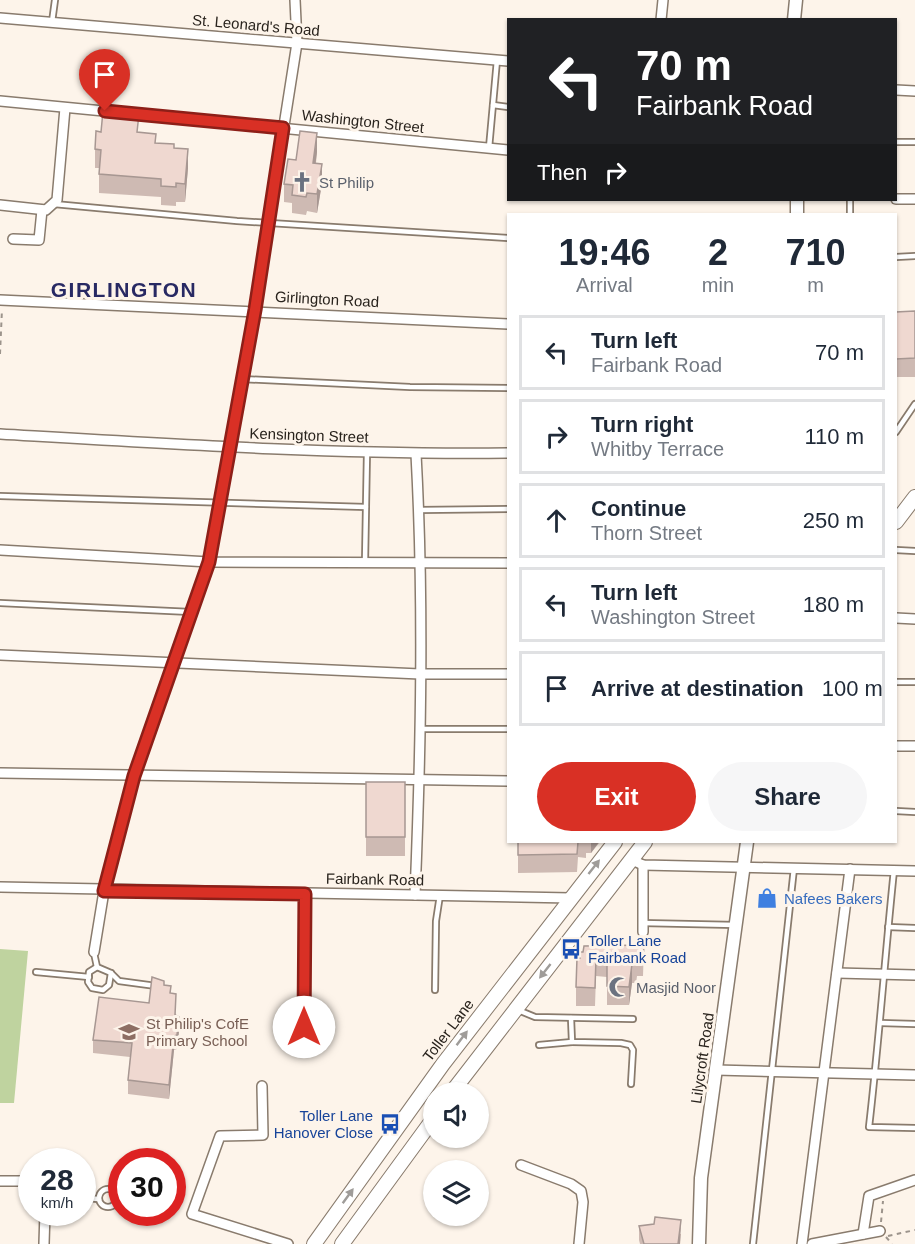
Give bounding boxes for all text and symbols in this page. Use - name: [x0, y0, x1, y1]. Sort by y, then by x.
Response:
- street label: St. Leonard's Road: [192, 11, 320, 39]
- icon: left: [537, 42, 615, 120]
- text: 70 m: [636, 42, 732, 89]
- pin: [79, 49, 130, 111]
- icon: arrive: [88, 58, 121, 91]
- text: Fairbank Road: [636, 91, 813, 121]
- street label: Washington Street: [301, 106, 426, 136]
- icon: right: [599, 156, 632, 189]
- text: Then: [537, 160, 587, 185]
- church icon: St Philip: [290, 170, 314, 194]
- place label: St Philip: [319, 174, 374, 191]
- text: 19:46: [558, 232, 650, 273]
- text: 2: [708, 232, 728, 273]
- text: 710: [785, 232, 846, 273]
- text: Arrival: [576, 274, 633, 296]
- text: min: [702, 274, 734, 296]
- text: m: [807, 274, 824, 296]
- district label: GIRLINGTON: [51, 278, 197, 301]
- street label: Girlington Road: [275, 288, 379, 310]
- text: Turn left: [591, 328, 677, 353]
- icon: left: [540, 336, 573, 369]
- text: 70 m: [815, 340, 864, 365]
- text: Fairbank Road: [591, 354, 722, 376]
- text: Turn right: [591, 412, 693, 437]
- icon: right: [540, 420, 573, 453]
- street label: Kensington Street: [249, 424, 370, 446]
- text: 110 m: [804, 424, 864, 449]
- text: Whitby Terrace: [591, 438, 724, 460]
- text: Continue: [591, 496, 686, 521]
- icon: ahead: [540, 504, 573, 537]
- text: 250 m: [803, 508, 864, 533]
- text: Thorn Street: [591, 522, 702, 544]
- text: Turn left: [591, 580, 677, 605]
- icon: left: [540, 588, 573, 621]
- text: 180 m: [803, 592, 864, 617]
- text: Washington Street: [591, 606, 755, 628]
- icon: arrive: [540, 672, 573, 705]
- text: Arrive at destination: [591, 676, 804, 701]
- text: 100 m: [822, 676, 883, 701]
- button: Exit: [537, 762, 696, 831]
- button: Share: [708, 762, 867, 831]
- one-way arrow: [588, 859, 601, 875]
- street label: Fairbank Road: [326, 870, 424, 888]
- shop icon: Nafees Bakers: [755, 886, 779, 910]
- place label: Nafees Bakers: [784, 890, 882, 907]
- place label: Toller Lane Fairbank Road: [588, 932, 686, 966]
- bus stop icon: Toller Lane Fairbank Road: [559, 937, 583, 961]
- one-way arrow: [540, 963, 552, 978]
- mosque icon: Masjid Noor: [607, 975, 631, 999]
- place label: Masjid Noor: [636, 979, 716, 996]
- position arrow: [272, 995, 336, 1059]
- street label: Toller Lane: [419, 996, 477, 1064]
- street label: Lilycroft Road: [687, 1011, 717, 1105]
- place label: St Philip's CofE Primary School: [146, 1015, 249, 1049]
- school or university icon: St Philip's CofE Primary School: [117, 1020, 141, 1044]
- one-way arrow: [456, 1031, 468, 1046]
- map controls: [423, 1082, 489, 1226]
- button: sound: [423, 1082, 489, 1148]
- place label: Toller Lane Hanover Close: [274, 1107, 373, 1141]
- bus stop icon: Toller Lane Hanover Close: [378, 1112, 402, 1136]
- speed limit sign: 30: [108, 1148, 186, 1226]
- button: layers: [423, 1160, 489, 1226]
- text: 28: [40, 1163, 74, 1196]
- one-way arrow: [342, 1189, 354, 1205]
- text: km/h: [41, 1194, 73, 1211]

